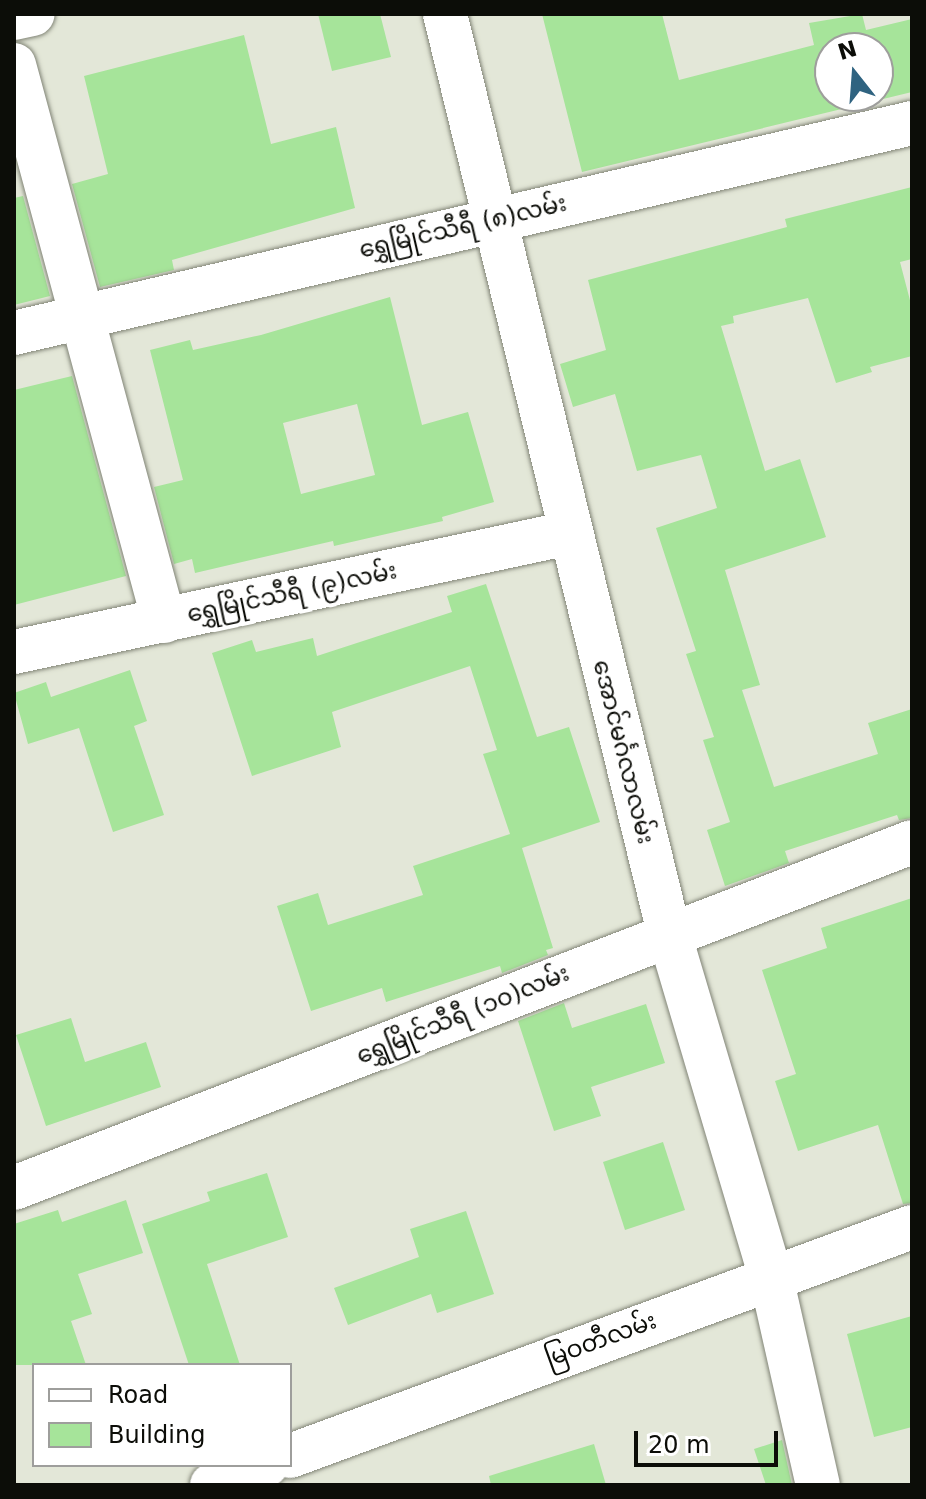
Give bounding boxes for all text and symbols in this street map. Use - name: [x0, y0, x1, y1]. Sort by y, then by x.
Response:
- north arrow: [814, 32, 894, 112]
- text: N: [835, 36, 860, 65]
- street label: ရွှေမြိုင်သီရီ (၈)လမ်း: [356, 189, 570, 265]
- street label: ရွှေမြိုင်သီရီ (၉)လမ်း: [184, 557, 400, 629]
- street label: အောင်မင်္ဂလာလမ်း: [586, 657, 660, 847]
- street label: ရွှေမြိုင်သီရီ (၁၀)လမ်း: [352, 959, 574, 1071]
- street label: မြဝတီလမ်း: [541, 1307, 661, 1373]
- legend: [32, 1363, 292, 1467]
- text: Road: [108, 1381, 168, 1409]
- scale bar: [638, 1415, 782, 1465]
- text: Building: [108, 1421, 205, 1449]
- text: 20 m: [648, 1431, 710, 1459]

